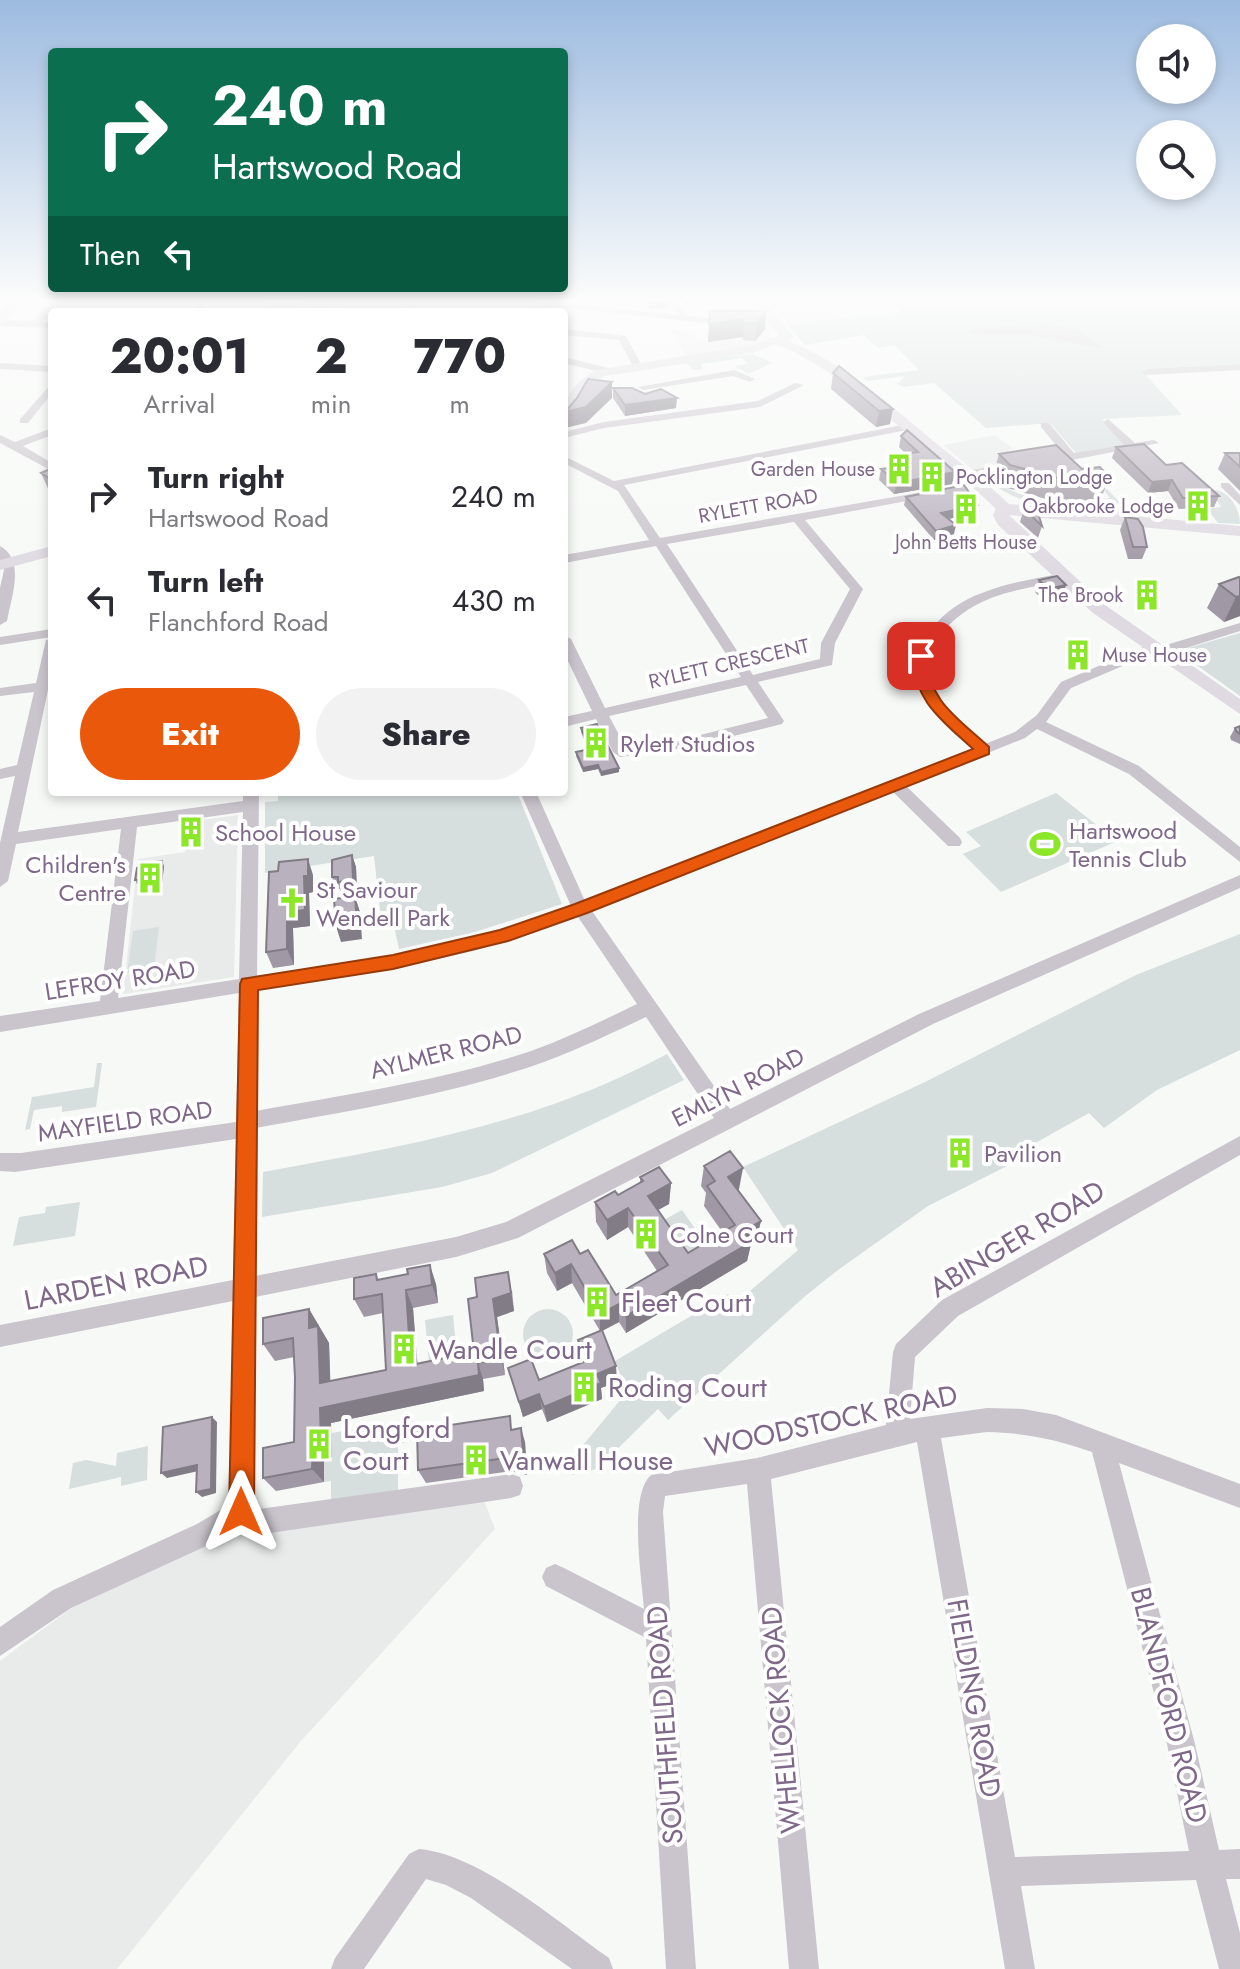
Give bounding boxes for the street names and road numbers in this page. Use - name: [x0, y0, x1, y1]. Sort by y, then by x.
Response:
- street label: RYLETT ROAD: [696, 481, 820, 531]
- street label: RYLETT CRESCENT: [646, 631, 813, 697]
- street label: LEFROY ROAD: [42, 951, 198, 1009]
- street label: AYLMER ROAD: [366, 1016, 526, 1088]
- street label: EMLYN ROAD: [666, 1039, 810, 1135]
- street label: MAYFIELD ROAD: [35, 1091, 215, 1151]
- street label: ABINGER ROAD: [921, 1170, 1113, 1308]
- street label: LARDEN ROAD: [20, 1245, 212, 1321]
- street label: WOODSTOCK ROAD: [701, 1374, 961, 1468]
- street label: BLANDFORD ROAD: [1120, 1583, 1218, 1827]
- street label: FIELDING ROAD: [936, 1595, 1012, 1801]
- street label: SOUTHFIELD ROAD: [636, 1604, 694, 1846]
- street label: WHELLOCK ROAD: [751, 1605, 811, 1835]

